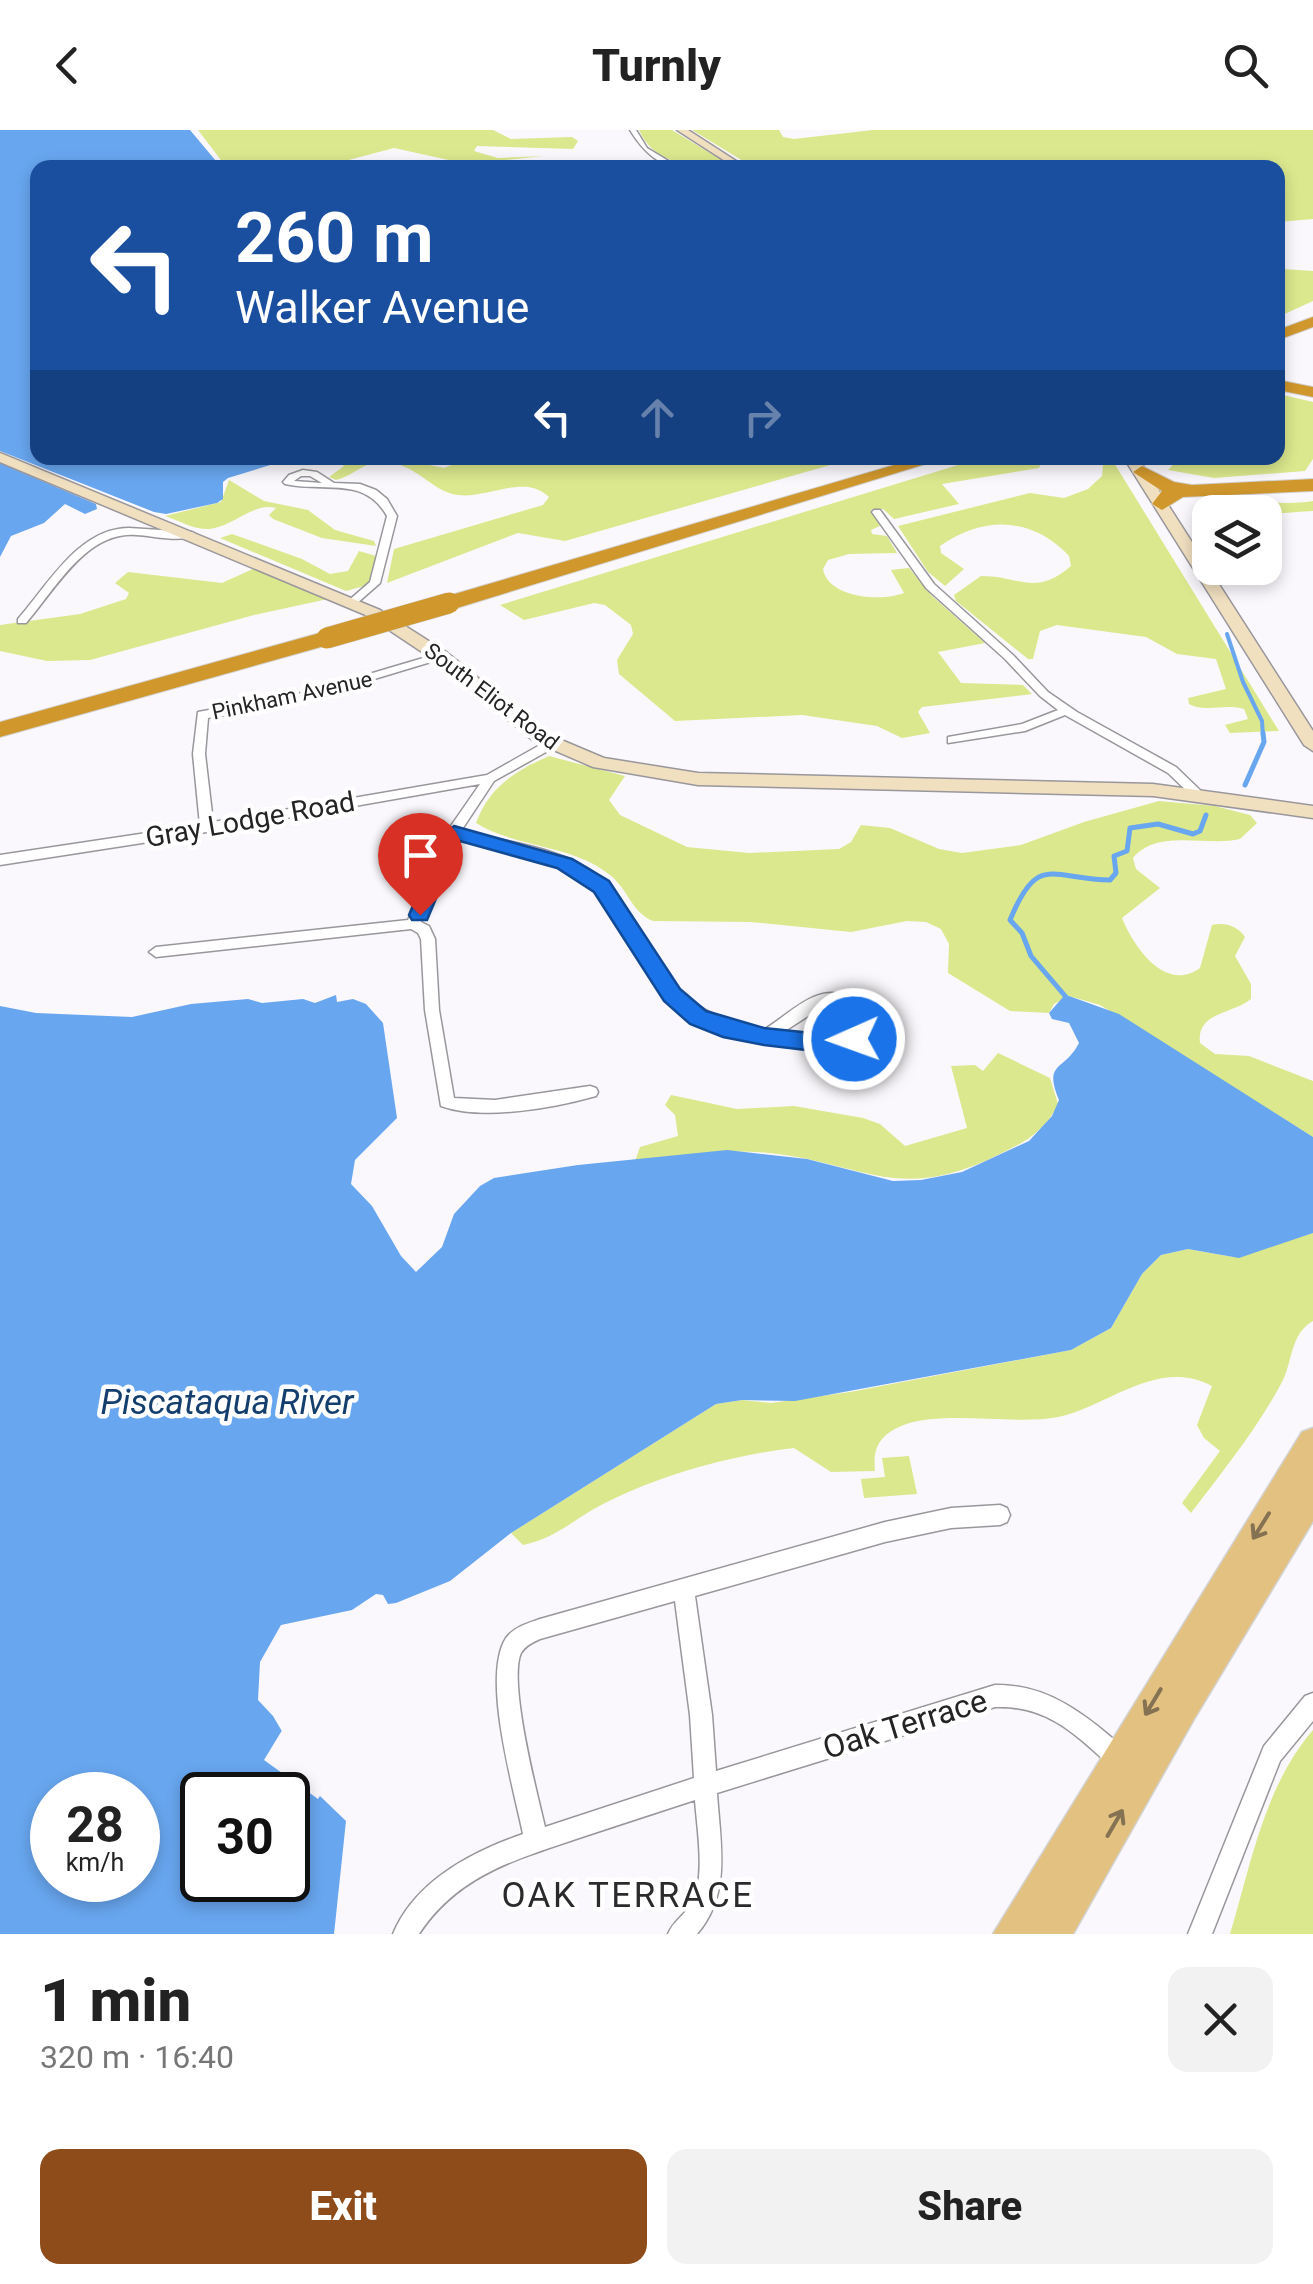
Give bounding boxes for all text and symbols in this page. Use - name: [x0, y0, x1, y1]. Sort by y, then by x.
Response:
- icon: back: [40, 38, 95, 93]
- icon: search: [1218, 38, 1273, 93]
- text: Turnly: [592, 39, 721, 92]
- text: 260 m: [235, 197, 434, 279]
- icon: left: [70, 200, 200, 330]
- text: Walker Avenue: [235, 281, 529, 334]
- icon: left: [525, 390, 580, 445]
- icon: ahead: [630, 390, 685, 445]
- icon: right: [735, 390, 790, 445]
- map controls: [1192, 495, 1282, 585]
- button: layers: [1192, 495, 1282, 585]
- street label: South Eliot Road: [420, 638, 564, 755]
- street label: Pinkham Avenue: [210, 666, 375, 725]
- street label: Gray Lodge Road: [143, 785, 357, 854]
- pin: [378, 813, 463, 916]
- icon: arrive: [393, 828, 448, 883]
- position arrow: [802, 987, 906, 1091]
- water label: Piscataqua River: [101, 1382, 355, 1423]
- one-way arrow: [1251, 1511, 1272, 1540]
- street label: Oak Terrace: [818, 1681, 992, 1767]
- one-way arrow: [1143, 1687, 1163, 1716]
- speed limit sign: 30: [180, 1772, 310, 1902]
- text: 28: [66, 1796, 124, 1854]
- one-way arrow: [1106, 1809, 1126, 1838]
- text: km/h: [66, 1848, 124, 1877]
- district label: OAK TERRACE: [501, 1875, 755, 1916]
- text: 1 min: [40, 1965, 191, 2036]
- button: close: [1168, 1967, 1273, 2072]
- text: 320 m · 16:40: [40, 2038, 234, 2076]
- button: Exit: [40, 2149, 647, 2264]
- button: Share: [667, 2149, 1273, 2264]

